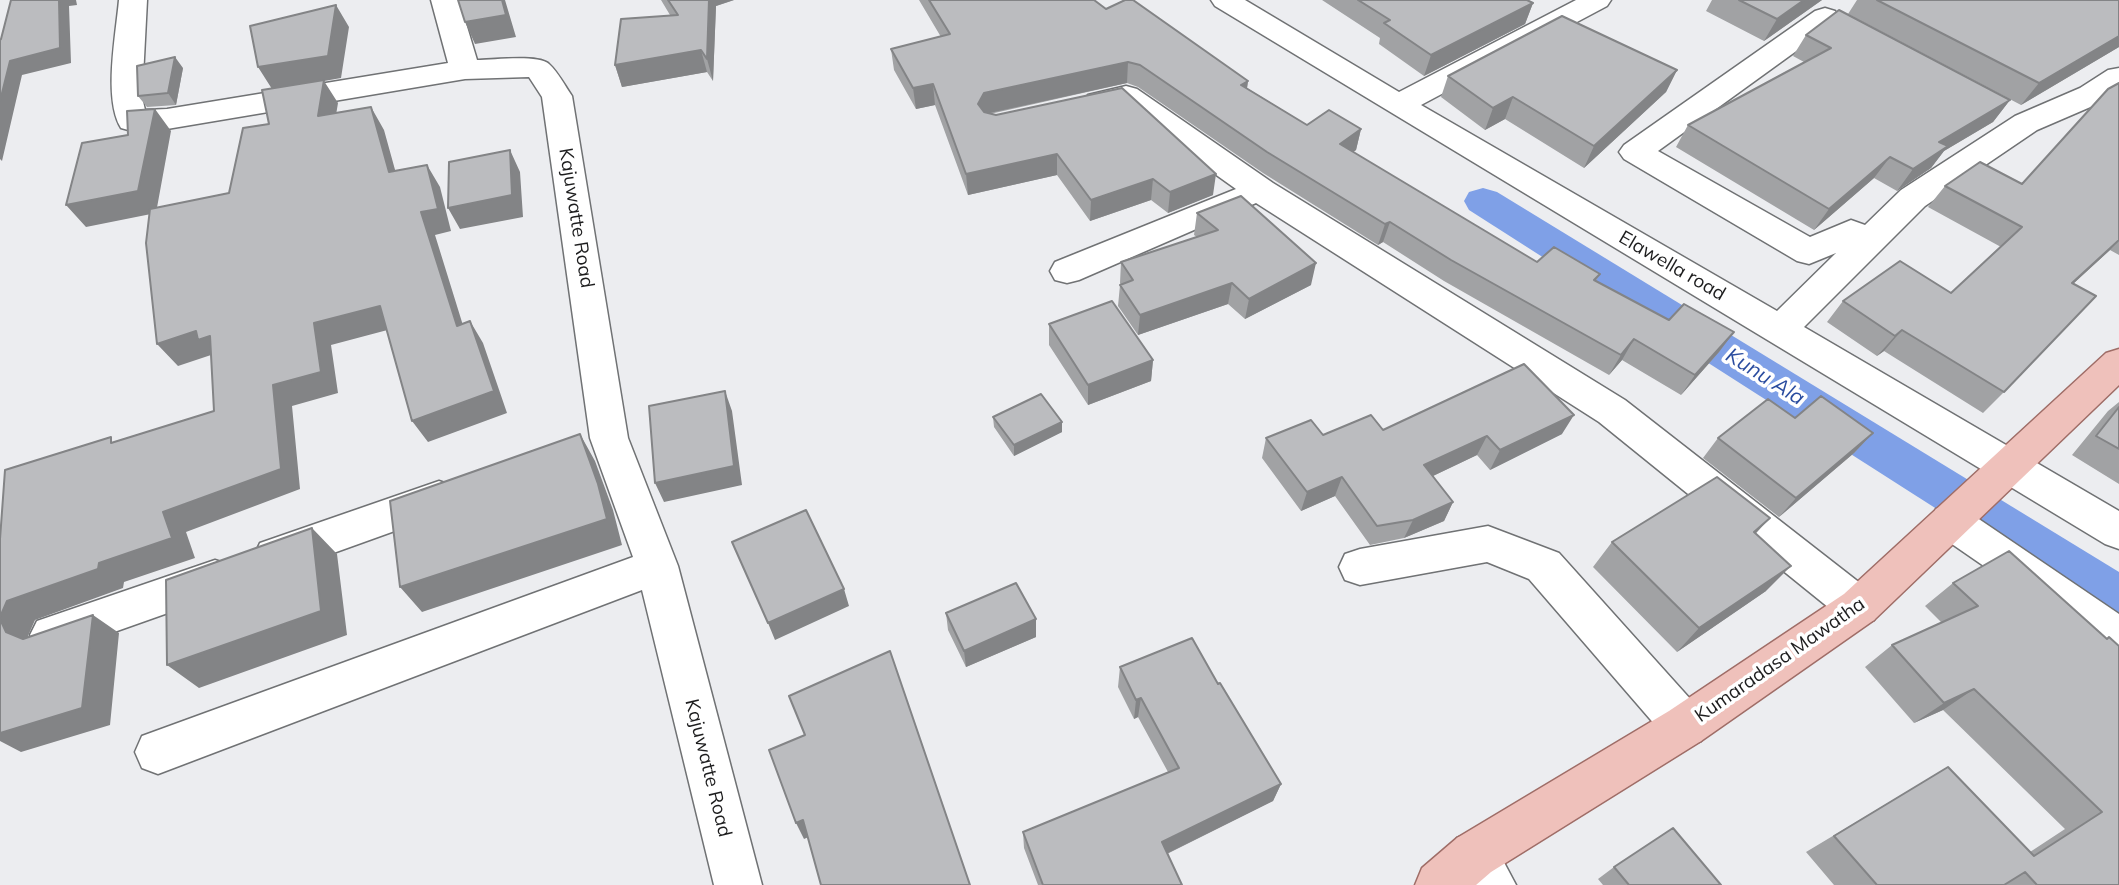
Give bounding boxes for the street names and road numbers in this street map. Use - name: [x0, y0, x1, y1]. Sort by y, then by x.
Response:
- street label: Kajuwatte Road: [554, 146, 598, 290]
- street label: Elawella road: [1615, 226, 1729, 306]
- street label: Kumaradasa Mawatha: [1691, 593, 1869, 727]
- street label: Kajuwatte Road: [680, 697, 736, 839]

